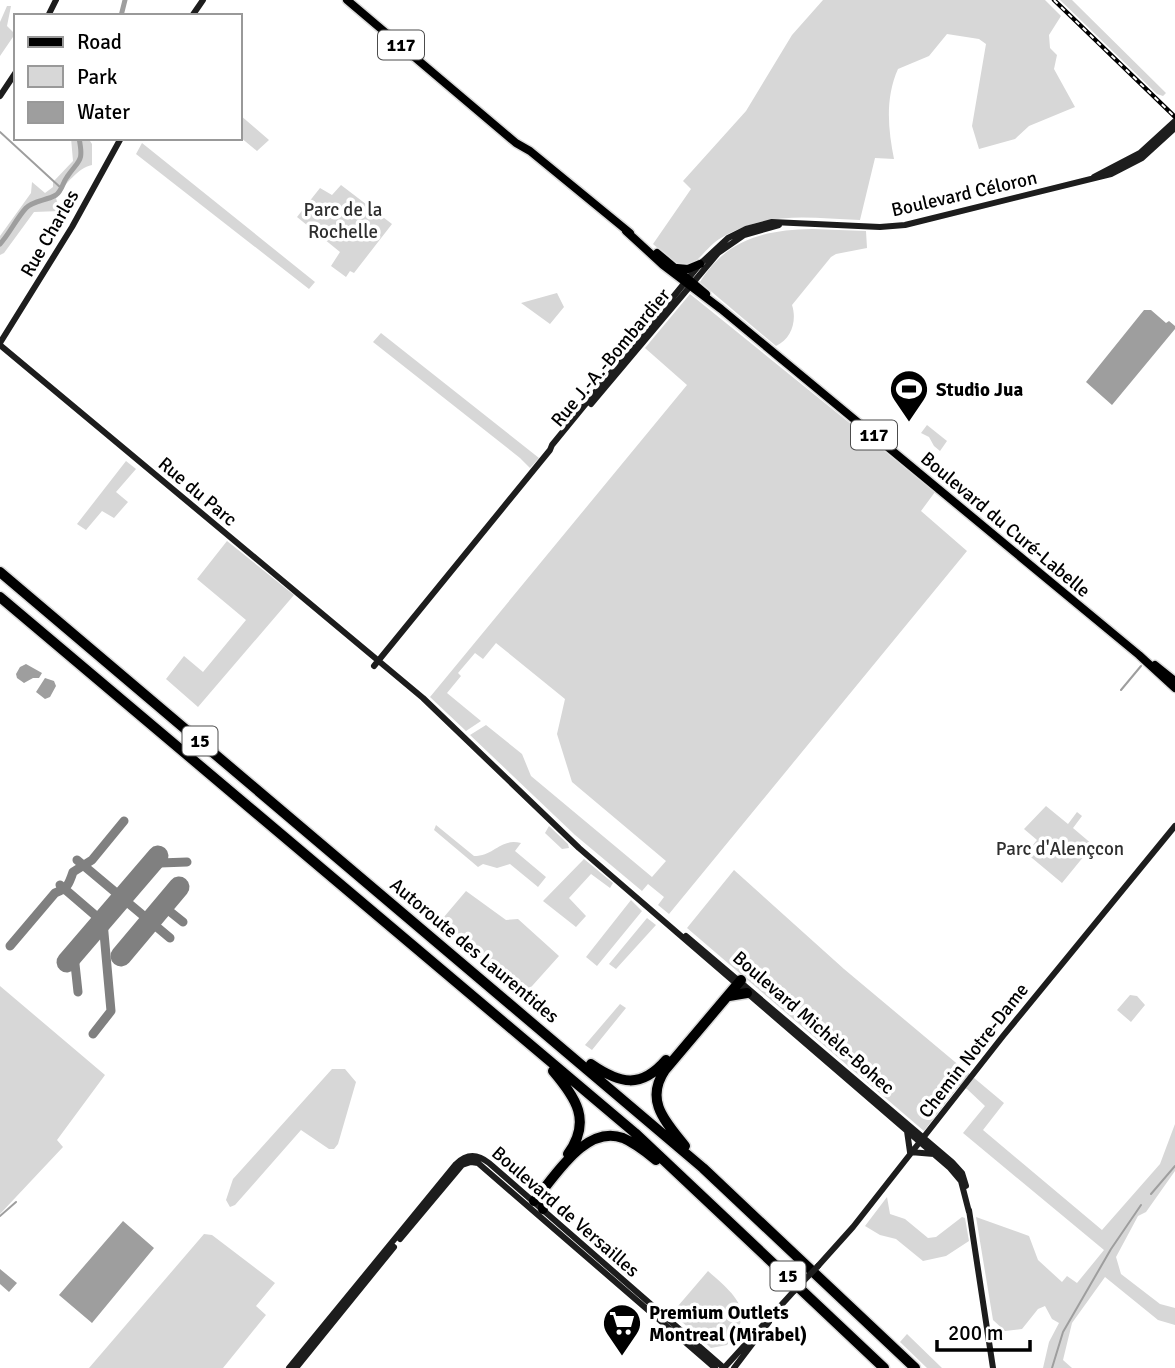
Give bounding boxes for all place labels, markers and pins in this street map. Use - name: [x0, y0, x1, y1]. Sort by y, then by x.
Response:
- sports icon: Studio Jua: [888, 368, 930, 423]
- place label: Studio Jua: [936, 378, 1023, 402]
- place label: Premium Outlets Montreal (Mirabel): [649, 1301, 807, 1347]
- supermarket icon: Premium Outlets Montreal (Mirabel): [601, 1302, 643, 1357]

